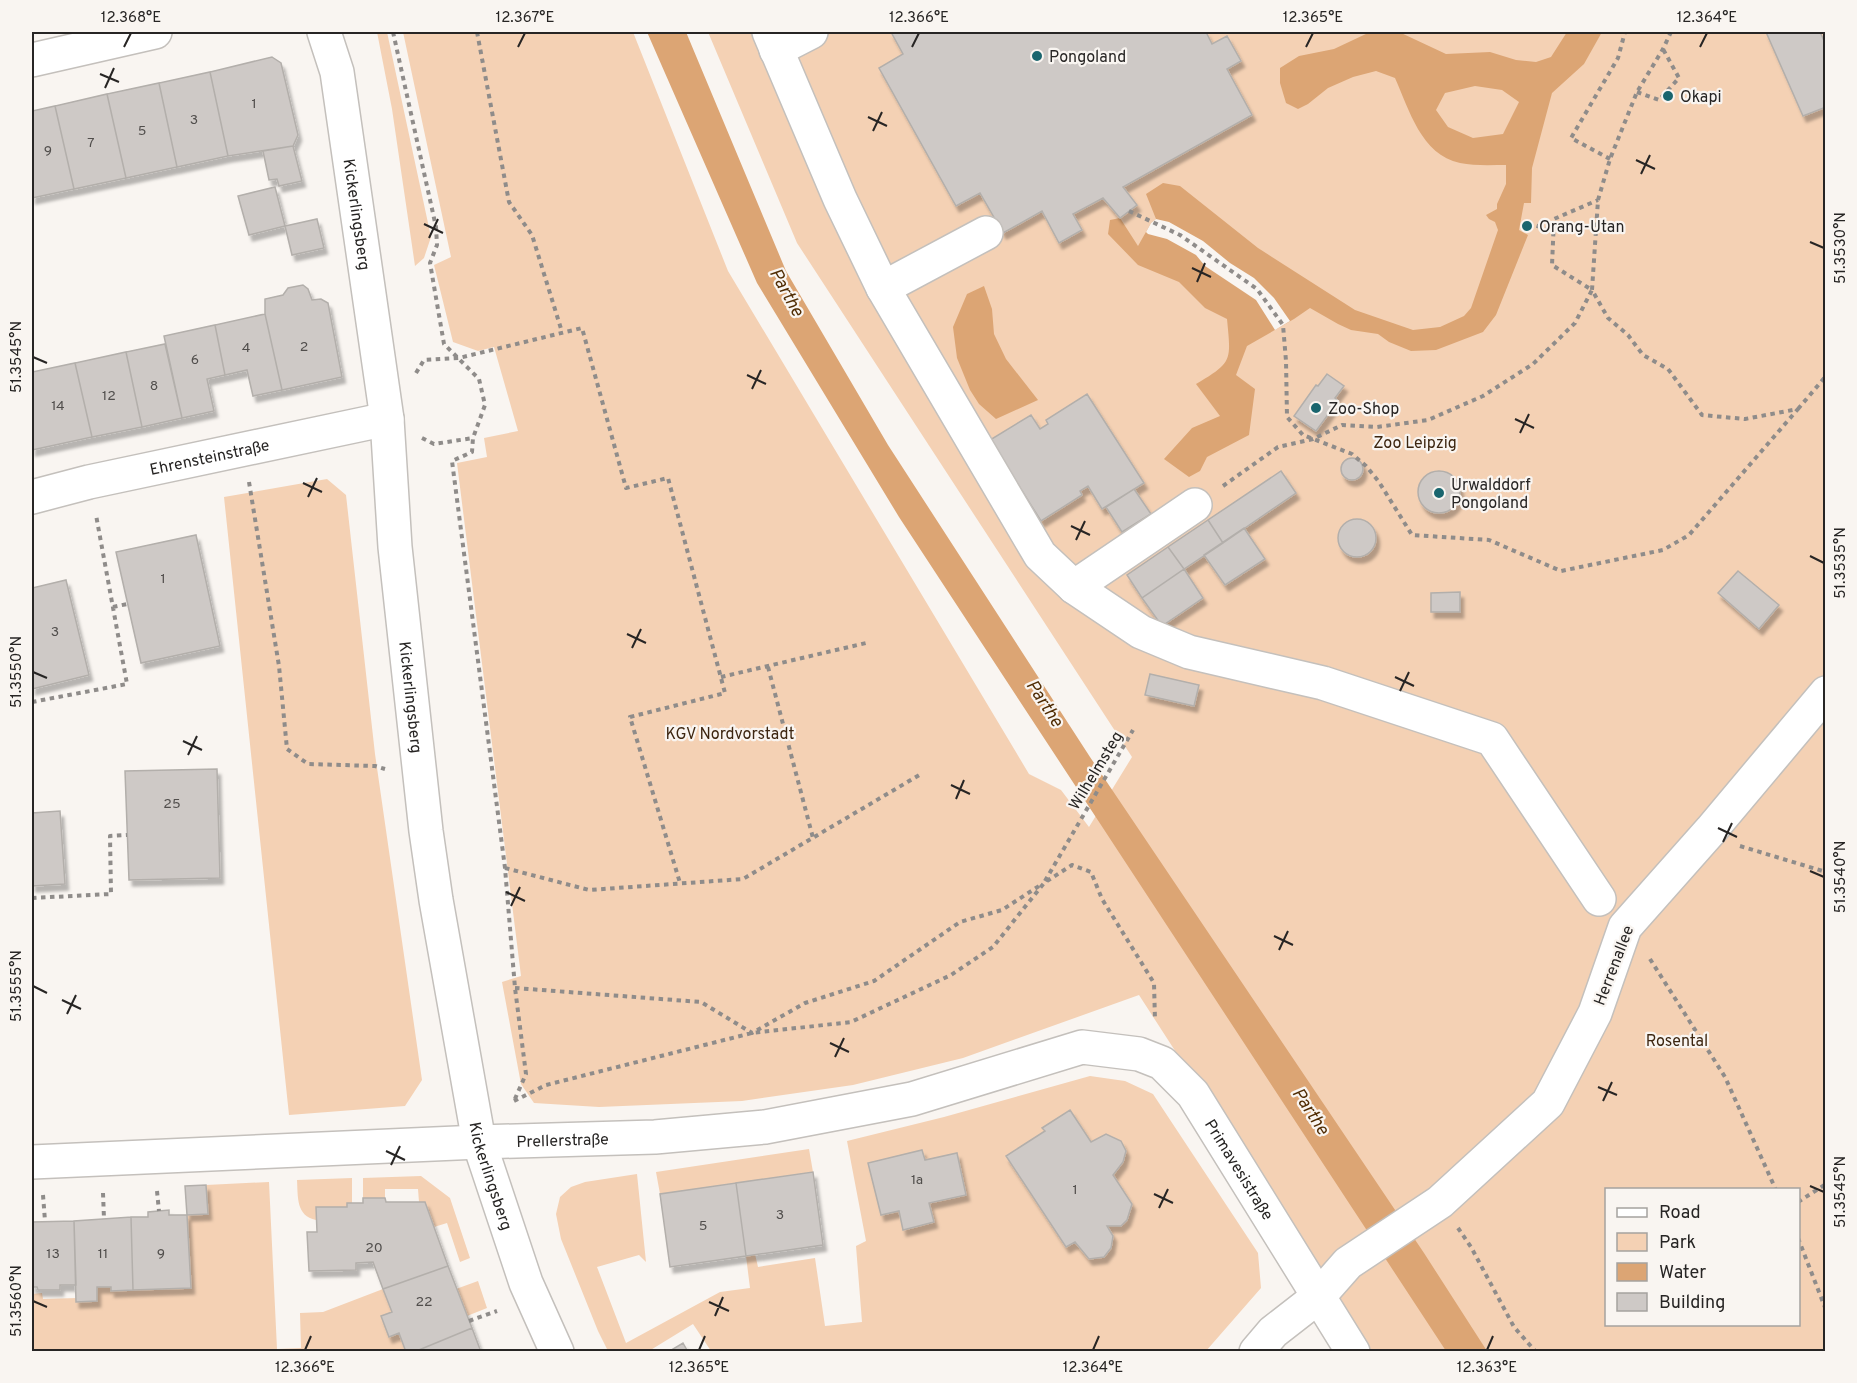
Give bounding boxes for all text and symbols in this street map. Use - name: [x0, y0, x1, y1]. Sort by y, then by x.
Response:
- text: 12.368°E: [101, 9, 161, 28]
- text: 12.367°E: [496, 9, 554, 28]
- text: 12.366°E: [889, 9, 949, 28]
- text: 12.365°E: [1283, 9, 1343, 28]
- text: 12.364°E: [1677, 9, 1737, 28]
- place label: Pongoland: [1049, 48, 1126, 68]
- marker: Pongoland: [1030, 49, 1044, 63]
- place label: Okapi: [1680, 88, 1722, 108]
- marker: Okapi: [1661, 89, 1675, 103]
- house number: 1: [251, 96, 257, 113]
- house number: 3: [190, 112, 198, 129]
- house number: 5: [138, 123, 146, 140]
- house number: 7: [87, 135, 95, 152]
- house number: 9: [44, 143, 52, 160]
- street label: Kickerlingsberg: [338, 158, 373, 272]
- text: 51.3530°N: [1832, 212, 1851, 284]
- place label: Orang-Utan: [1539, 218, 1624, 238]
- marker: Orang-Utan: [1520, 219, 1534, 233]
- water label: Parthe: [763, 264, 809, 322]
- text: 51.3545°N: [8, 321, 27, 393]
- house number: 2: [300, 339, 308, 356]
- house number: 4: [242, 340, 250, 357]
- house number: 6: [191, 352, 199, 369]
- house number: 8: [150, 378, 158, 395]
- house number: 12: [102, 388, 116, 405]
- house number: 14: [51, 398, 65, 415]
- place label: Zoo-Shop: [1328, 400, 1399, 420]
- marker: Zoo-Shop: [1309, 401, 1323, 415]
- park label: Zoo Leipzig: [1373, 434, 1457, 454]
- street label: Ehrensteinstraße: [148, 436, 272, 481]
- place label: Urwalddorf Pongoland: [1451, 476, 1531, 514]
- marker: Urwalddorf Pongoland: [1432, 486, 1446, 500]
- text: 51.3535°N: [1832, 527, 1851, 599]
- house number: 1: [160, 571, 166, 588]
- house number: 3: [51, 624, 59, 641]
- text: 51.3550°N: [8, 636, 27, 708]
- street label: Kickerlingsberg: [393, 640, 425, 754]
- water label: Parthe: [1020, 676, 1068, 732]
- park label: KGV Nordvorstadt: [666, 725, 794, 745]
- street label: Wilhelmsteg: [1065, 728, 1128, 814]
- house number: 25: [163, 796, 181, 813]
- text: 51.3540°N: [1832, 841, 1851, 913]
- street label: Herrenallee: [1590, 923, 1639, 1009]
- text: 51.3555°N: [8, 950, 27, 1022]
- park label: Rosental: [1646, 1032, 1708, 1052]
- water label: Parthe: [1286, 1084, 1334, 1140]
- street label: Primavesistraße: [1199, 1116, 1277, 1225]
- street label: Kickerlingsberg: [464, 1121, 516, 1233]
- street label: Prellerstraße: [516, 1130, 609, 1153]
- text: 51.3545°N: [1832, 1156, 1851, 1228]
- house number: 1a: [911, 1172, 923, 1189]
- house number: 1: [1072, 1182, 1078, 1199]
- legend: [1605, 1188, 1800, 1326]
- text: Road: [1659, 1202, 1701, 1225]
- house number: 3: [776, 1207, 784, 1224]
- house number: 5: [699, 1218, 707, 1235]
- text: Park: [1659, 1232, 1696, 1255]
- house number: 20: [365, 1240, 383, 1257]
- house number: 13: [46, 1246, 60, 1263]
- house number: 11: [98, 1246, 108, 1263]
- house number: 9: [157, 1246, 165, 1263]
- text: Water: [1659, 1262, 1706, 1285]
- text: 51.3560°N: [8, 1265, 27, 1337]
- text: Building: [1659, 1292, 1725, 1315]
- house number: 22: [415, 1294, 433, 1311]
- text: 12.366°E: [275, 1359, 335, 1378]
- text: 12.365°E: [669, 1359, 729, 1378]
- text: 12.364°E: [1063, 1359, 1123, 1378]
- text: 12.363°E: [1457, 1359, 1517, 1378]

